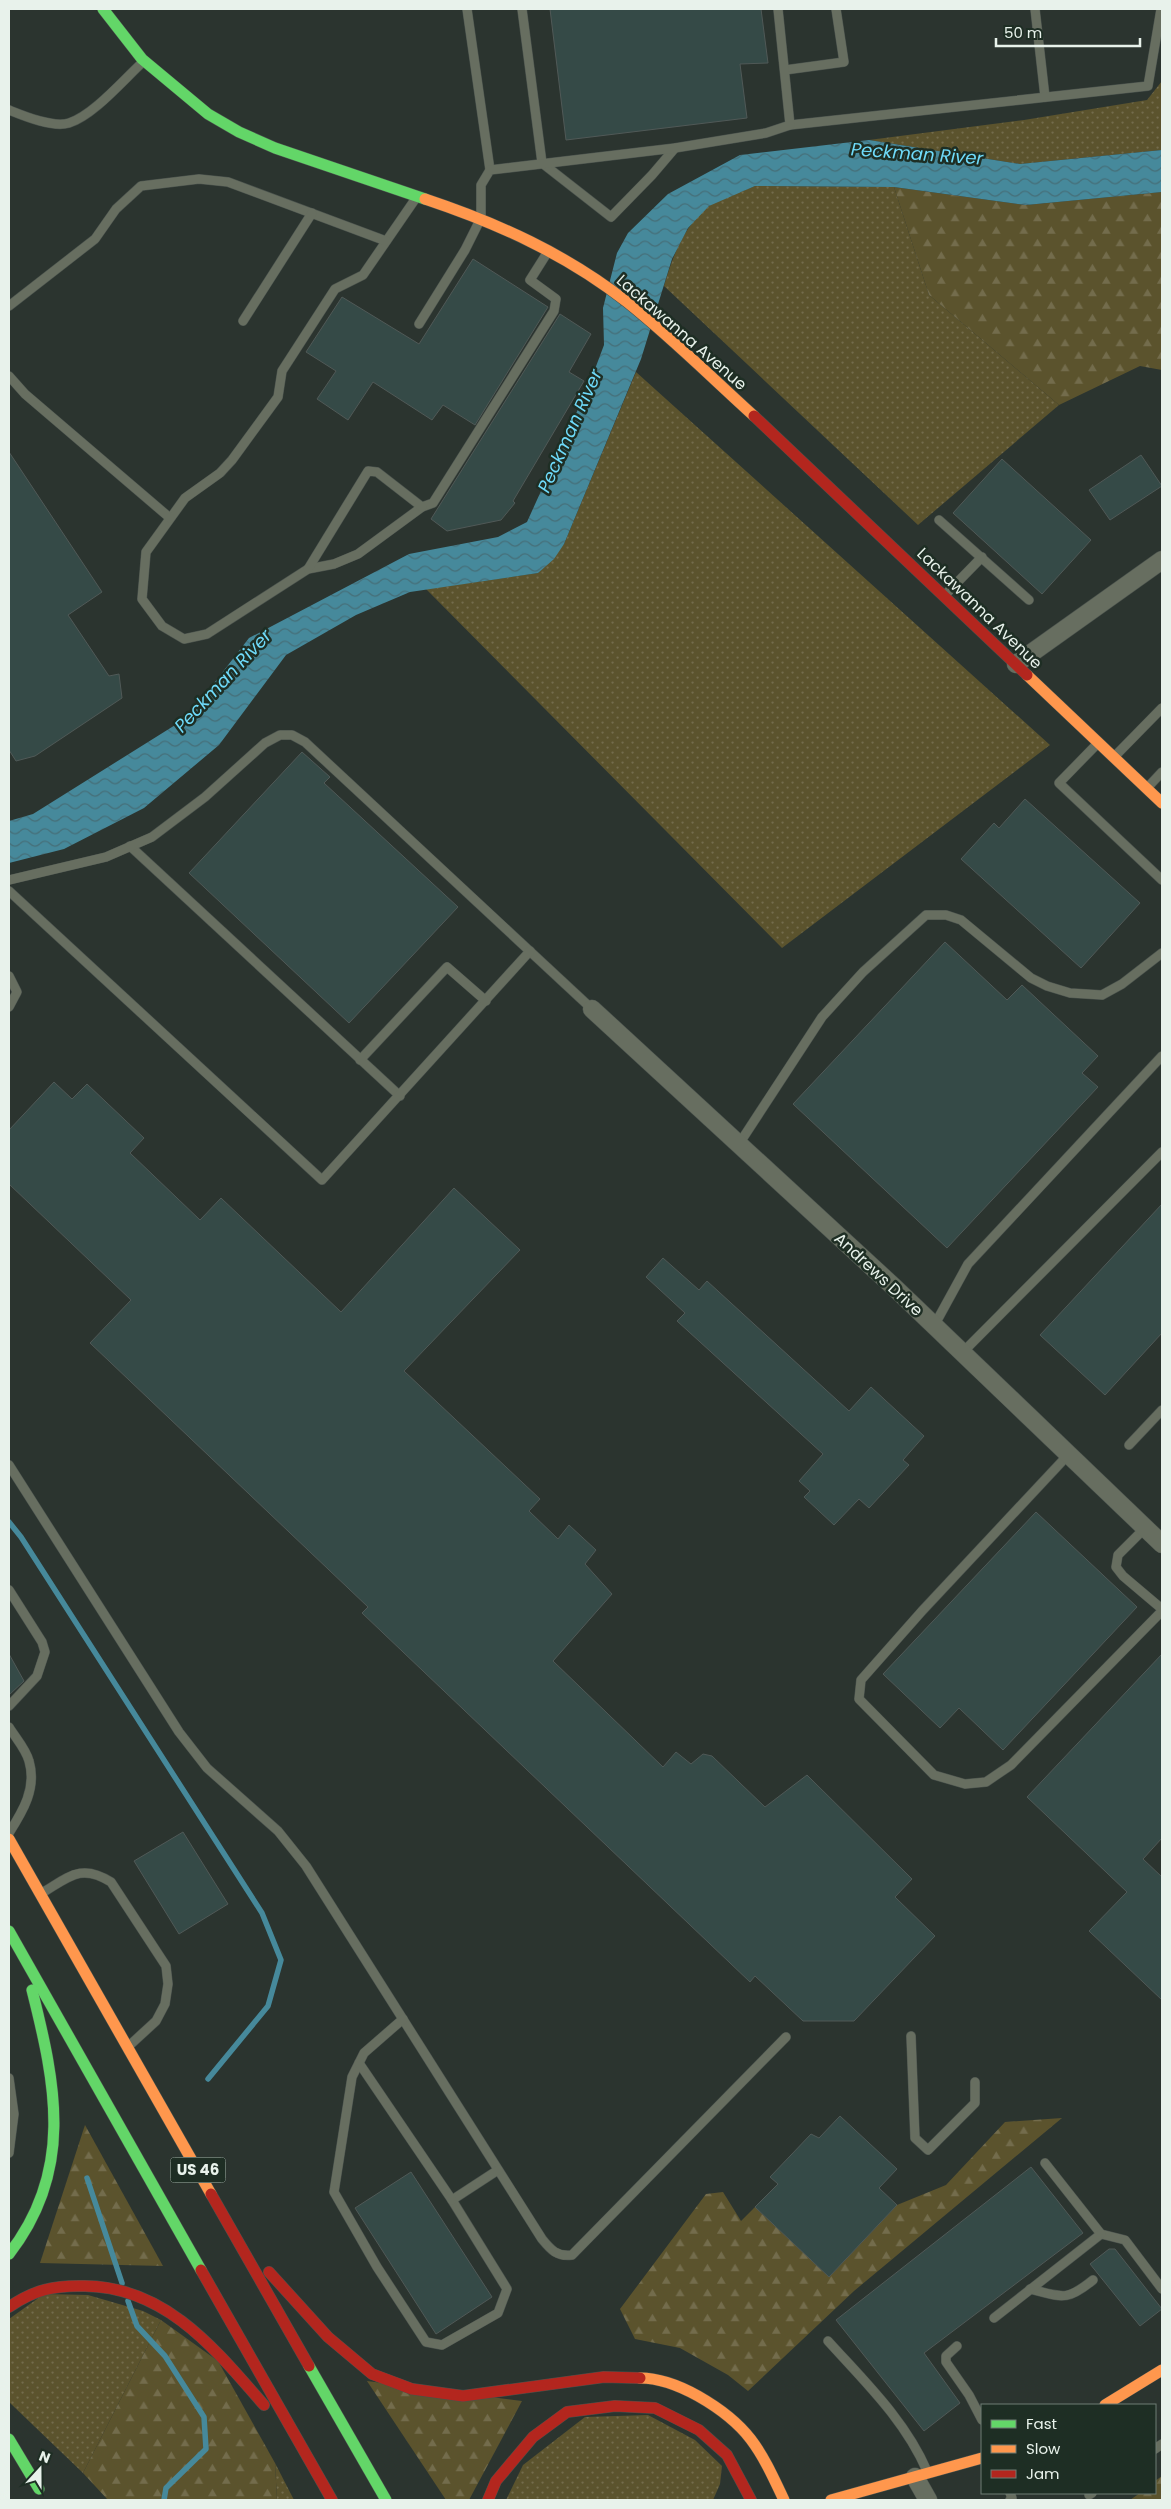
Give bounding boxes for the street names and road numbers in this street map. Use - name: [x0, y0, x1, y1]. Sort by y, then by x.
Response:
- street label: Lackawanna Avenue: [611, 269, 752, 396]
- street label: Lackawanna Avenue: [912, 542, 1047, 674]
- street label: Andrews Drive: [829, 1227, 928, 1322]
- road number: US 46: [170, 2158, 226, 2182]

